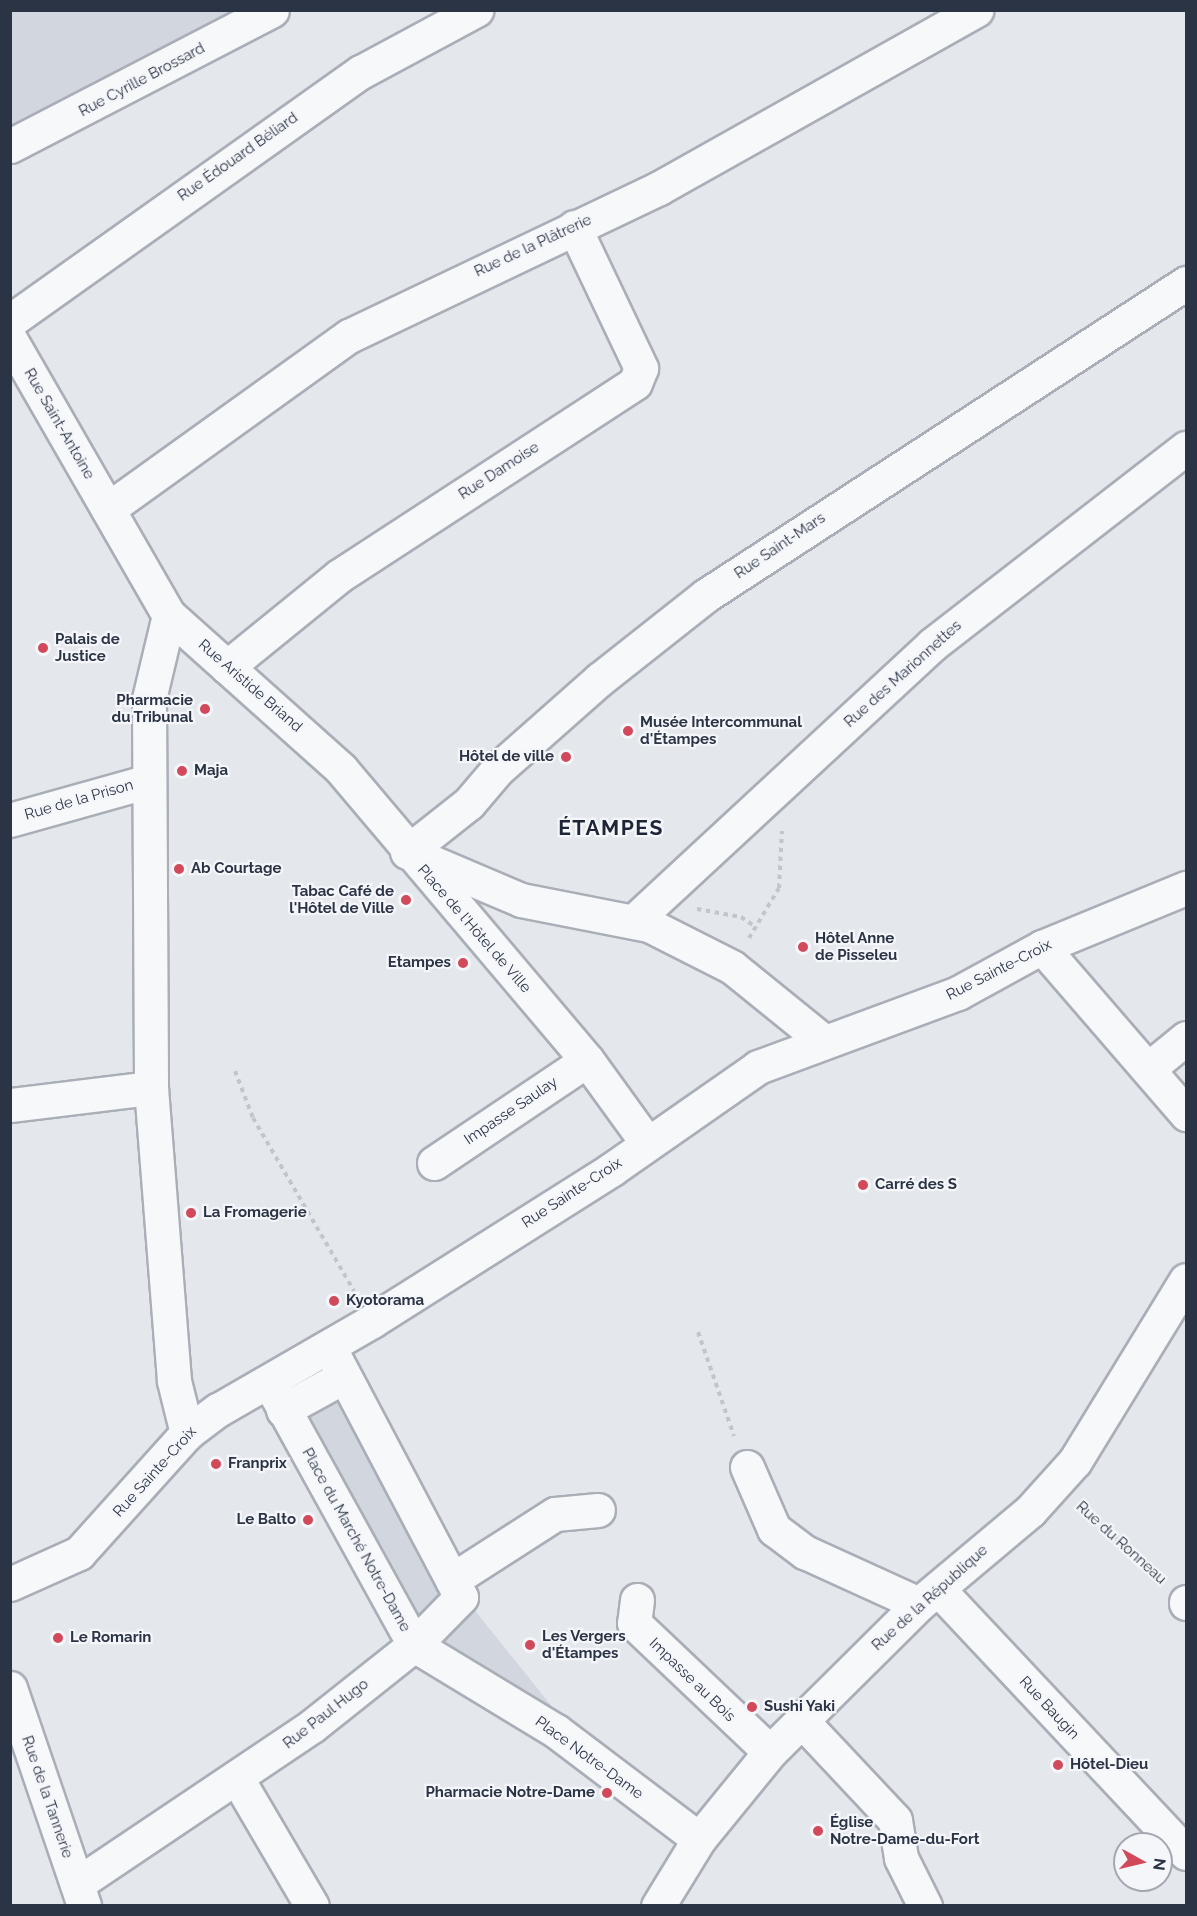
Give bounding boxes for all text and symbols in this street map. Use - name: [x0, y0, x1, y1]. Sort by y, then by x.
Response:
- street label: Rue Cyrille Brossard: [76, 39, 208, 121]
- street label: Rue Édouard Béliard: [175, 109, 301, 205]
- street label: Rue de la Plâtrerie: [472, 211, 594, 281]
- street label: Rue Saint-Antoine: [20, 365, 98, 483]
- street label: Rue Damoise: [455, 438, 543, 504]
- street label: Rue Saint-Mars: [731, 509, 829, 583]
- street label: Rue des Marionnettes: [841, 617, 965, 731]
- place label: Palais de Justice: [55, 630, 120, 665]
- street label: Rue Aristide Briand: [194, 636, 306, 736]
- marker: Palais de Justice: [36, 641, 50, 655]
- place label: Pharmacie du Tribunal: [111, 691, 193, 726]
- marker: Pharmacie du Tribunal: [198, 702, 212, 716]
- place label: Musée Intercommunal d'Étampes: [640, 713, 802, 748]
- marker: Musée Intercommunal d'Étampes: [621, 724, 635, 738]
- place label: Hôtel de ville: [458, 748, 554, 766]
- marker: Hôtel de ville: [559, 750, 573, 764]
- place label: Maja: [194, 762, 228, 780]
- marker: Maja: [175, 764, 189, 778]
- street label: Rue de la Prison: [23, 776, 135, 824]
- district label: ÉTAMPES: [558, 815, 664, 841]
- place label: Ab Courtage: [191, 860, 281, 878]
- street label: Place de l'Hôtel de Ville: [413, 861, 535, 997]
- marker: Ab Courtage: [172, 862, 186, 876]
- place label: Tabac Café de l'Hôtel de Ville: [288, 882, 394, 917]
- marker: Tabac Café de l'Hôtel de Ville: [399, 893, 413, 907]
- place label: Hôtel Anne de Pisseleu: [815, 929, 897, 964]
- street label: Rue Sainte-Croix: [943, 936, 1055, 1004]
- marker: Hôtel Anne de Pisseleu: [796, 940, 810, 954]
- place label: Etampes: [388, 954, 451, 972]
- marker: Etampes: [456, 956, 470, 970]
- street label: Impasse Saulay: [461, 1073, 561, 1149]
- street label: Rue Sainte-Croix: [519, 1154, 625, 1232]
- place label: Carré des S: [875, 1176, 957, 1194]
- marker: Carré des S: [856, 1178, 870, 1192]
- place label: La Fromagerie: [203, 1204, 307, 1222]
- marker: La Fromagerie: [184, 1206, 198, 1220]
- place label: Kyotorama: [346, 1292, 424, 1310]
- marker: Kyotorama: [327, 1294, 341, 1308]
- street label: Rue Sainte-Croix: [110, 1423, 200, 1521]
- street label: Place du Marché Notre-Dame: [298, 1445, 414, 1635]
- place label: Franprix: [228, 1455, 287, 1473]
- marker: Franprix: [209, 1457, 223, 1471]
- street label: Rue du Ronneau: [1072, 1498, 1170, 1588]
- place label: Le Balto: [236, 1511, 296, 1529]
- marker: Le Balto: [301, 1513, 315, 1527]
- street label: Rue de la République: [868, 1541, 992, 1655]
- place label: Les Vergers d'Étampes: [542, 1627, 626, 1662]
- place label: Le Romarin: [70, 1629, 151, 1647]
- marker: Le Romarin: [51, 1631, 65, 1645]
- street label: Impasse au Bois: [645, 1634, 739, 1726]
- marker: Les Vergers d'Étampes: [523, 1638, 537, 1652]
- street label: Rue Baugin: [1015, 1673, 1083, 1743]
- street label: Rue Paul Hugo: [280, 1675, 372, 1753]
- place label: Sushi Yaki: [764, 1698, 836, 1716]
- marker: Sushi Yaki: [745, 1700, 759, 1714]
- street label: Place Notre-Dame: [531, 1713, 647, 1803]
- street label: Rue de la Tannerie: [18, 1733, 76, 1861]
- place label: Hôtel-Dieu: [1070, 1756, 1148, 1774]
- marker: Hôtel-Dieu: [1051, 1758, 1065, 1772]
- place label: Pharmacie Notre-Dame: [426, 1784, 595, 1802]
- marker: Pharmacie Notre-Dame: [600, 1786, 614, 1800]
- place label: Église Notre-Dame-du-Fort: [830, 1813, 979, 1848]
- marker: Église Notre-Dame-du-Fort: [811, 1824, 825, 1838]
- north arrow: [1113, 1832, 1173, 1892]
- text: N: [1149, 1857, 1170, 1872]

